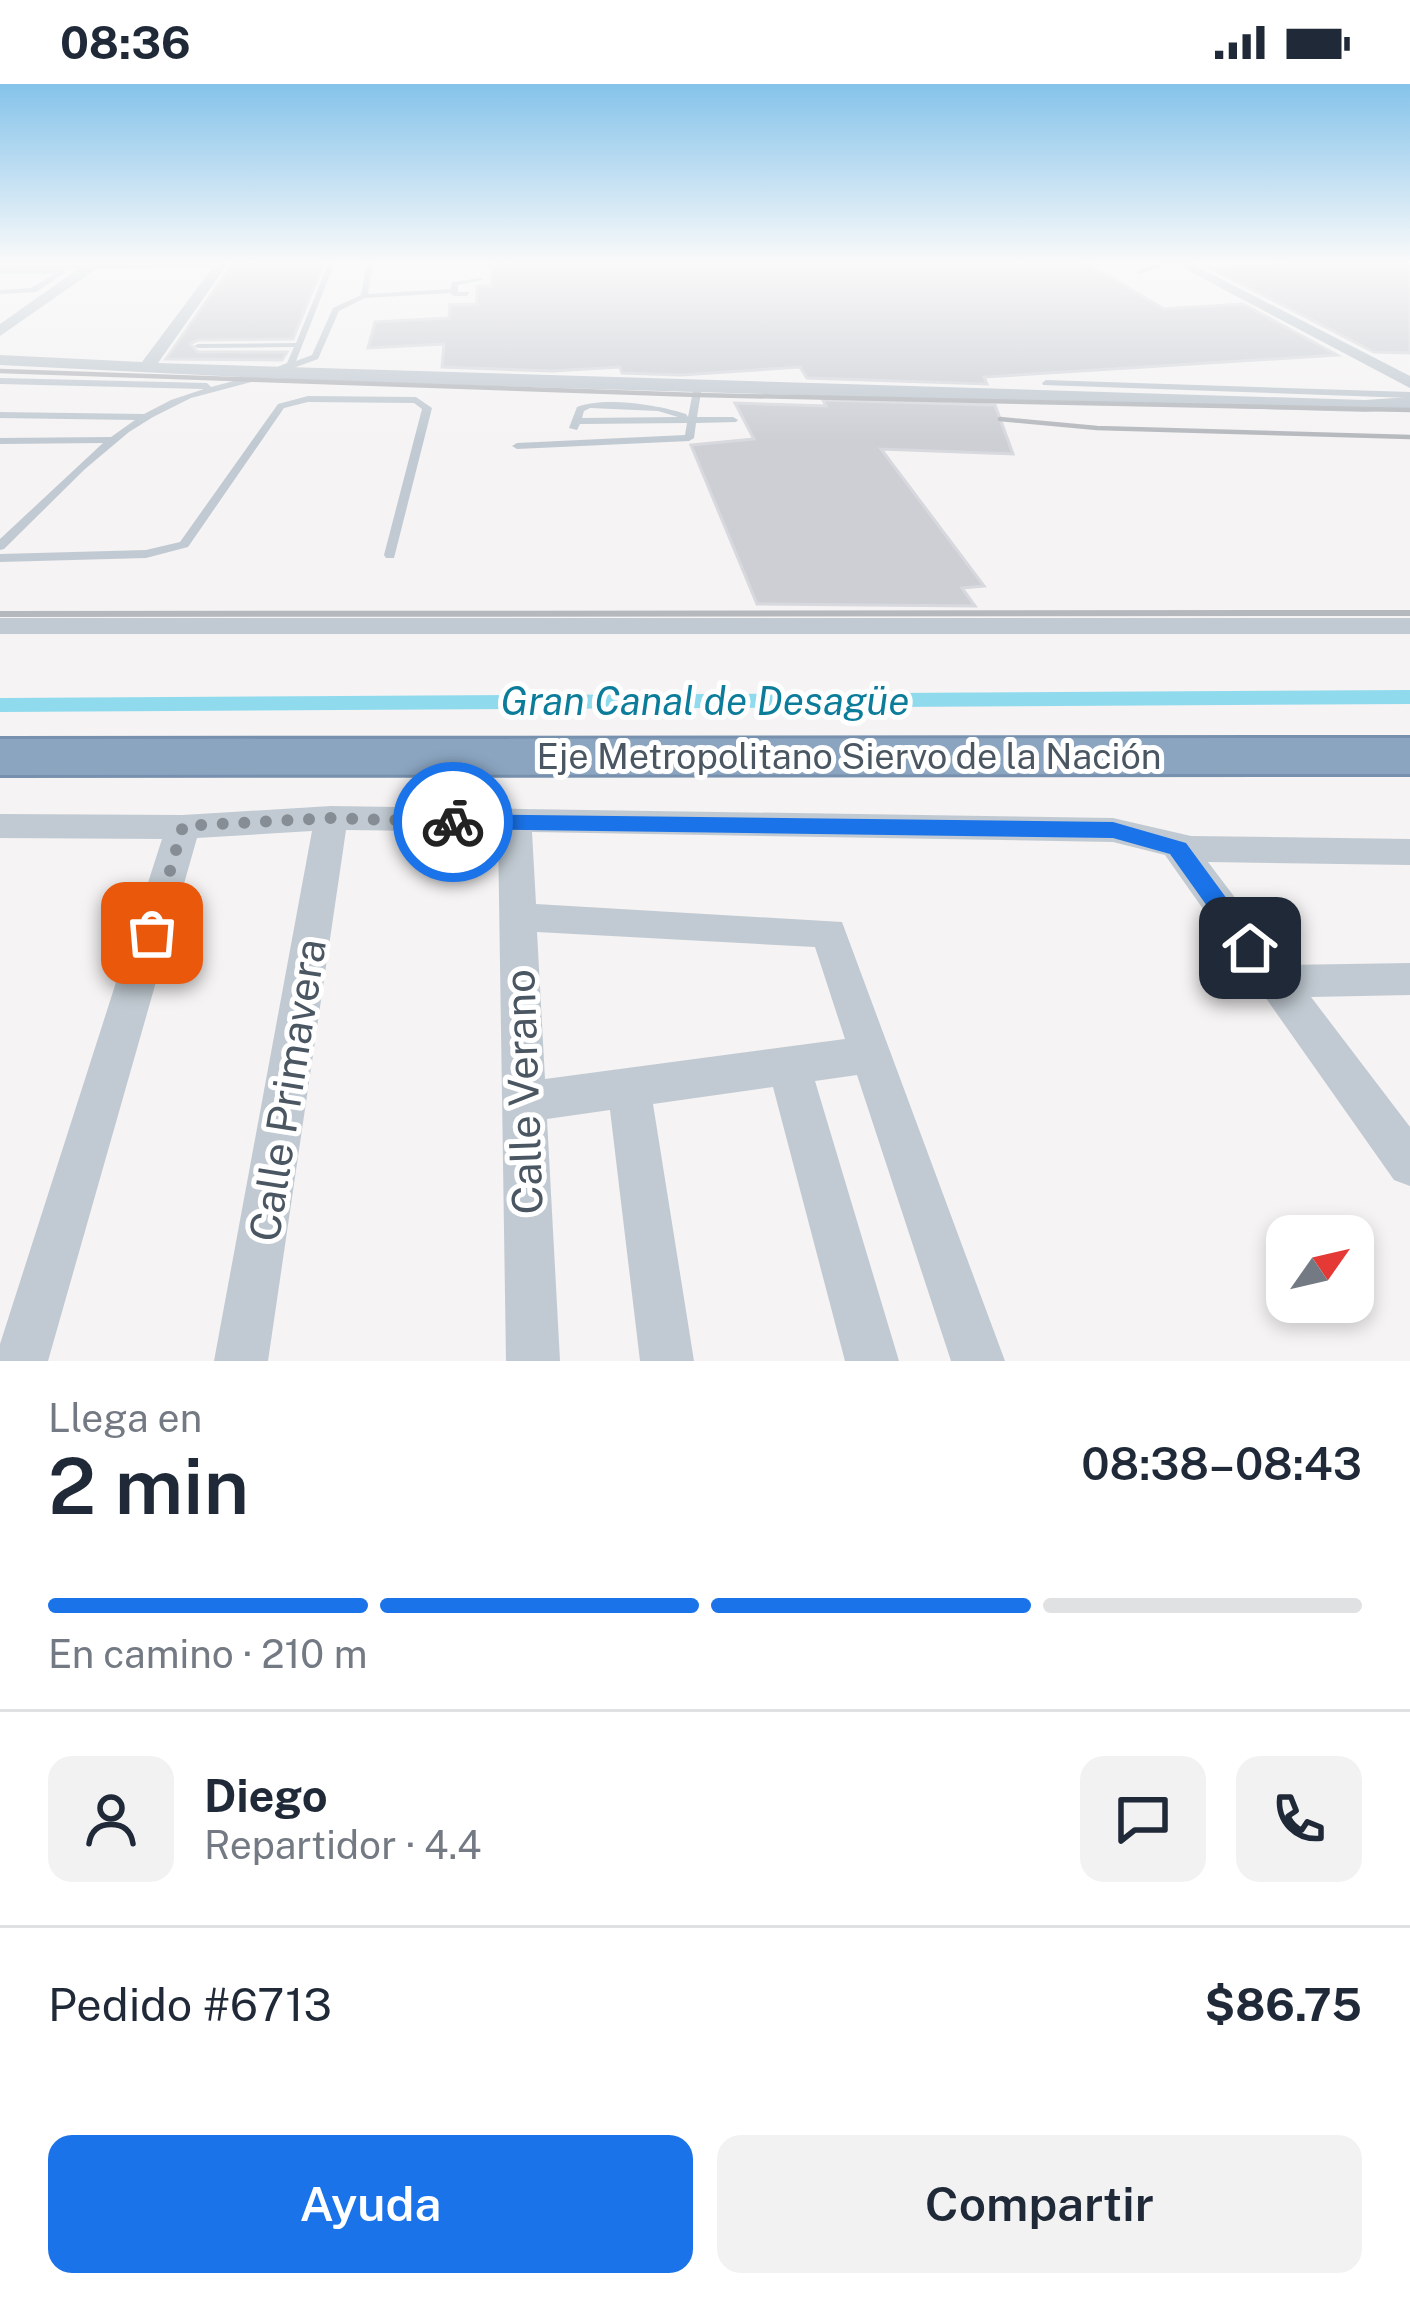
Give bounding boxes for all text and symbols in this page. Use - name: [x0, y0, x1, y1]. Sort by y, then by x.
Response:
- text: 08:36: [60, 16, 191, 69]
- water label: Gran Canal de Desagüe: [501, 678, 909, 724]
- street label: Eje Metropolitano Siervo de la Nación: [536, 735, 1162, 777]
- courier: [393, 762, 513, 882]
- icon: bike: [420, 789, 486, 855]
- pin: [101, 882, 203, 984]
- pin: [1199, 897, 1301, 999]
- icon: bag: [119, 900, 185, 966]
- icon: home: [1217, 915, 1283, 981]
- street label: Calle Primavera: [239, 935, 335, 1245]
- street label: Calle Verano: [494, 969, 552, 1215]
- north arrow: [1266, 1215, 1374, 1323]
- map controls: [1266, 1215, 1374, 1323]
- text: Llega en: [48, 1395, 202, 1441]
- text: 08:38–08:43: [1081, 1437, 1362, 1490]
- text: 2 min: [48, 1440, 249, 1532]
- text: En camino · 210 m: [48, 1631, 367, 1677]
- button: person: [48, 1756, 174, 1882]
- button: chat: [1080, 1756, 1206, 1882]
- button: phone: [1236, 1756, 1362, 1882]
- text: Diego: [204, 1769, 328, 1822]
- text: Repartidor · 4.4: [204, 1822, 482, 1868]
- text: Pedido #6713: [48, 1978, 332, 2031]
- text: $86.75: [1205, 1978, 1362, 2031]
- button: Ayuda: [48, 2135, 693, 2273]
- button: Compartir: [717, 2135, 1362, 2273]

